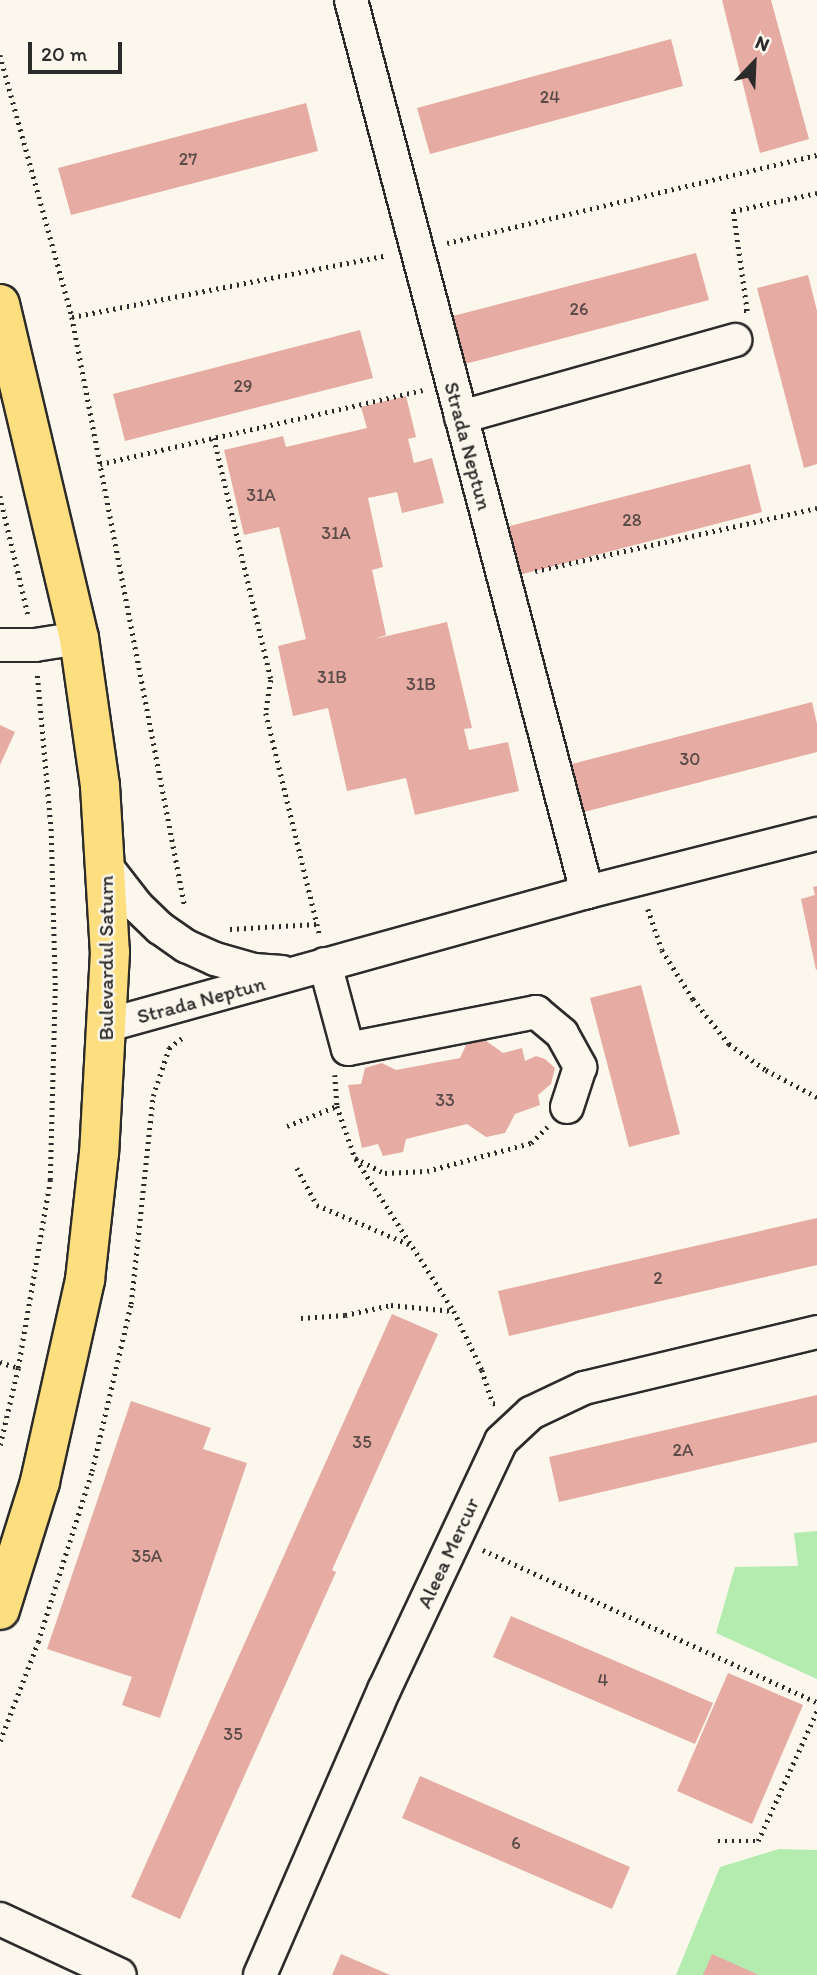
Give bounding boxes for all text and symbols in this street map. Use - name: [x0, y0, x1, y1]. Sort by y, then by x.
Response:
- scale bar: [32, 28, 126, 72]
- north arrow: [719, 28, 789, 98]
- text: N: [752, 30, 773, 56]
- text: 20 m: [41, 41, 87, 66]
- house number: 24: [540, 86, 560, 108]
- house number: 27: [179, 148, 197, 170]
- house number: 26: [570, 298, 588, 320]
- house number: 29: [234, 375, 252, 397]
- street label: Strada Neptun: [439, 379, 497, 513]
- house number: 31A: [246, 484, 276, 506]
- house number: 28: [622, 509, 642, 531]
- house number: 31A: [321, 522, 351, 544]
- house number: 31B: [317, 666, 347, 688]
- house number: 31B: [406, 673, 436, 695]
- house number: 30: [680, 748, 700, 770]
- street label: Bulevardul Saturn: [93, 875, 119, 1041]
- street label: Strada Neptun: [134, 971, 268, 1029]
- house number: 33: [435, 1089, 455, 1111]
- house number: 2: [653, 1267, 663, 1289]
- house number: 35: [352, 1431, 372, 1453]
- house number: 2A: [673, 1439, 693, 1461]
- street label: Aleea Mercur: [411, 1494, 485, 1612]
- house number: 35A: [132, 1545, 162, 1567]
- house number: 4: [598, 1669, 608, 1691]
- house number: 35: [223, 1723, 243, 1745]
- house number: 6: [511, 1832, 521, 1854]

